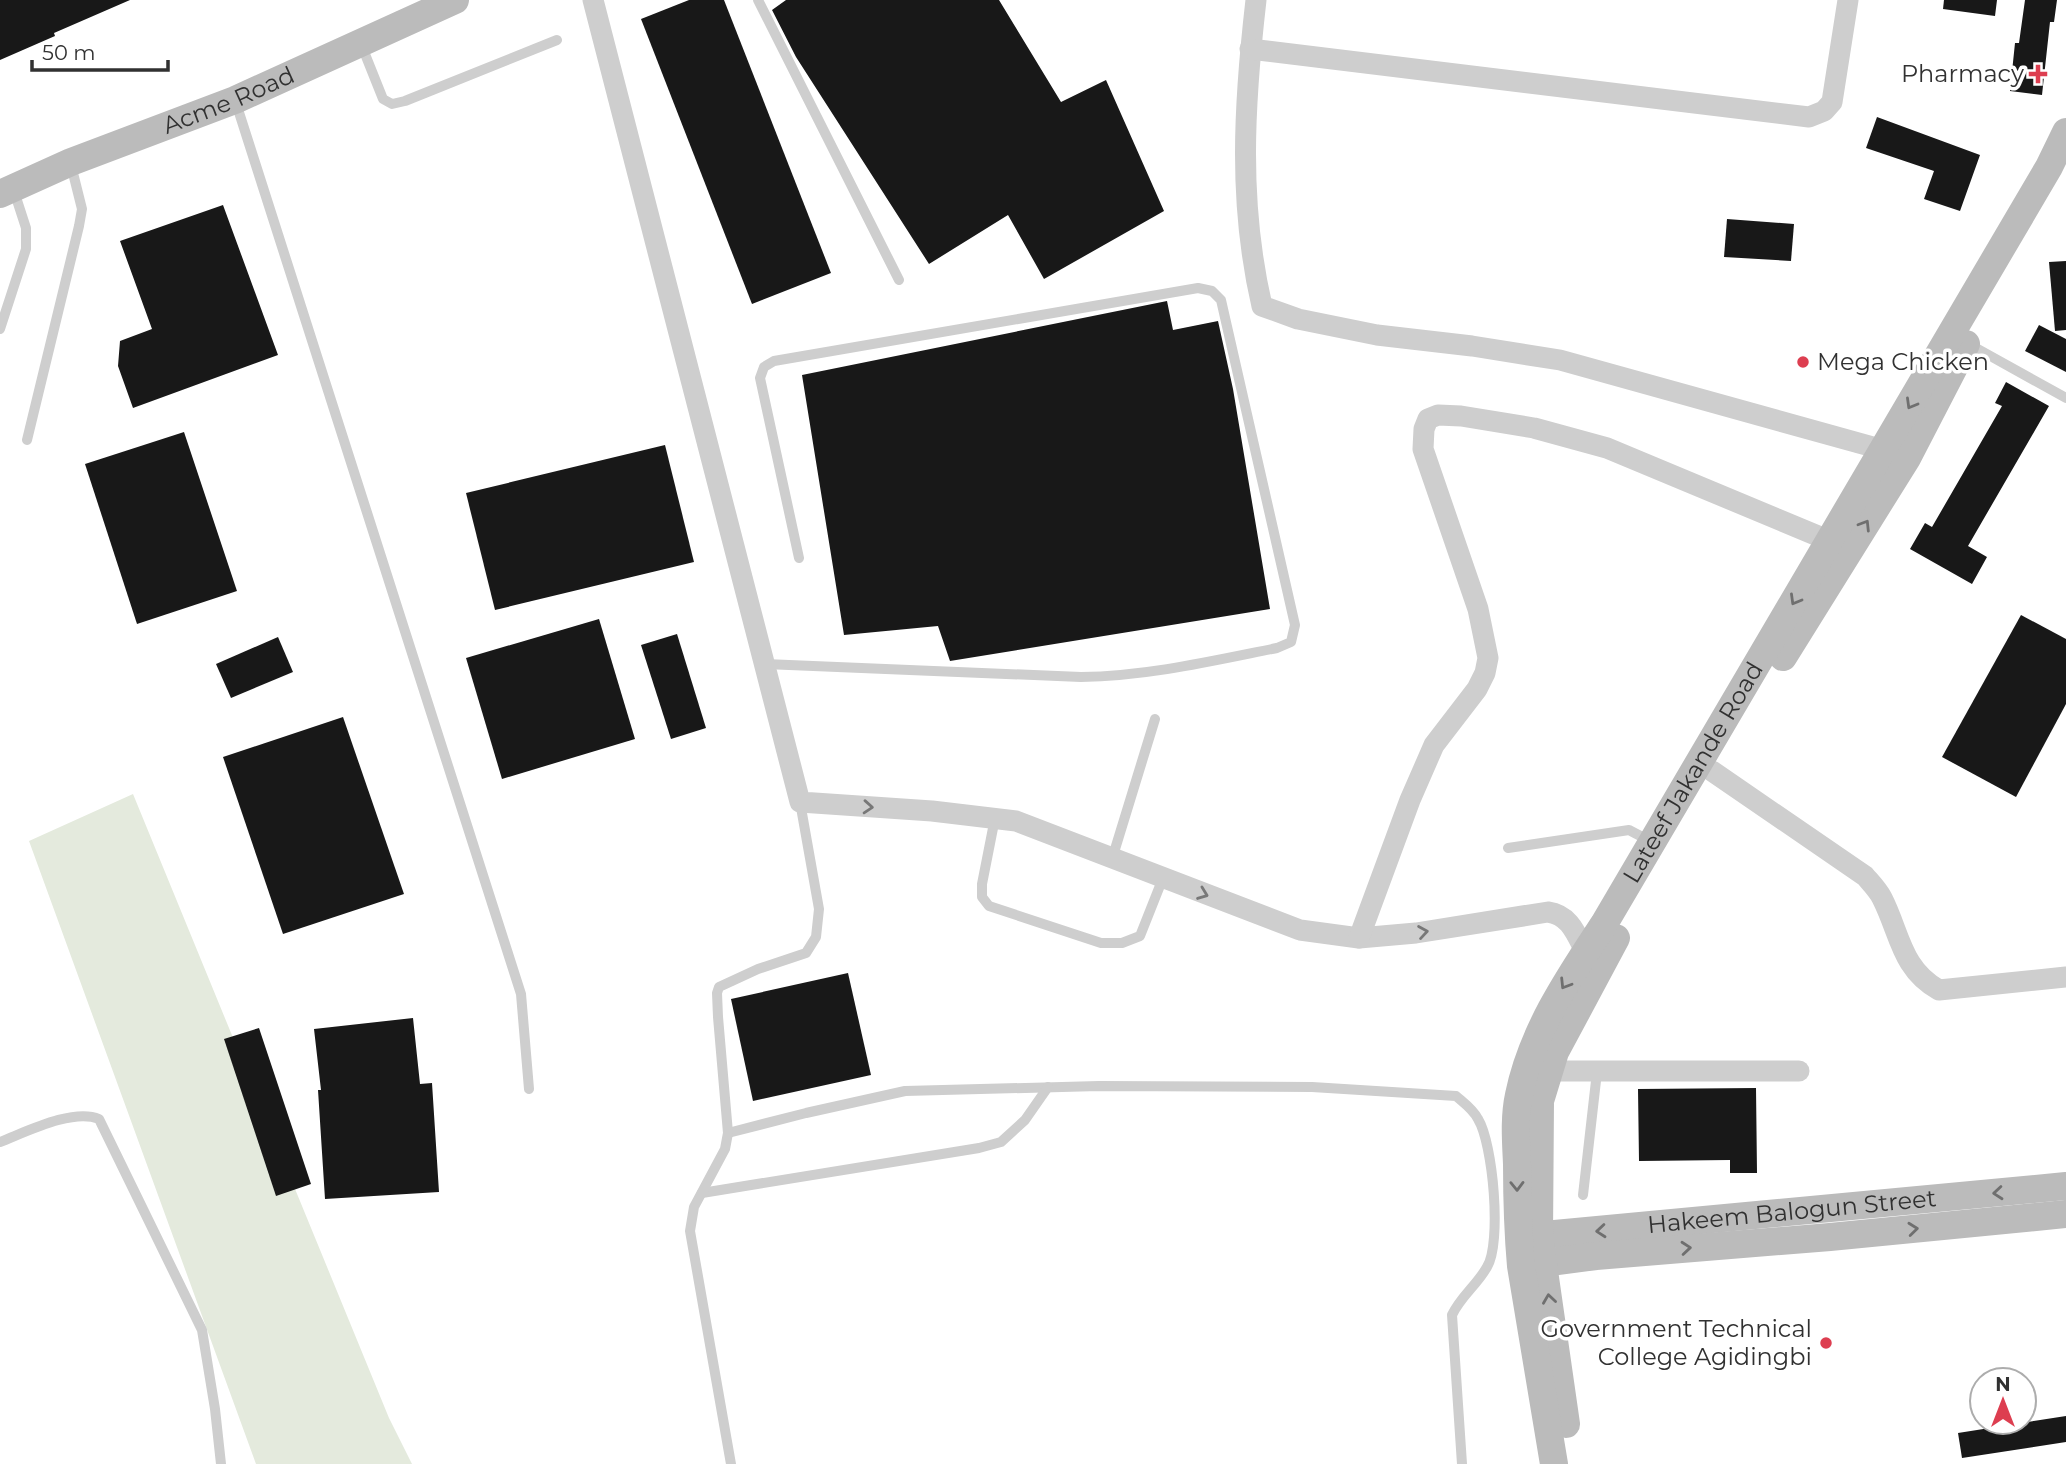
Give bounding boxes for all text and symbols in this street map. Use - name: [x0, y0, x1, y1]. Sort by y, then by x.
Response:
- scale bar: [32, 28, 168, 72]
- text: 50 m: [42, 40, 96, 65]
- place label: Pharmacy: [1901, 59, 2024, 88]
- street label: Acme Road: [159, 60, 299, 140]
- marker: Pharmacy: [2030, 66, 2046, 82]
- place label: Mega Chicken: [1817, 347, 1989, 376]
- marker: Mega Chicken: [1795, 354, 1811, 370]
- one-way arrow: [1906, 396, 1919, 409]
- one-way arrow: [1856, 520, 1869, 533]
- one-way arrow: [1790, 592, 1803, 605]
- street label: Lateef Jakande Road: [1616, 656, 1769, 888]
- one-way arrow: [863, 799, 874, 814]
- one-way arrow: [1197, 885, 1209, 899]
- one-way arrow: [1417, 924, 1429, 939]
- one-way arrow: [1561, 977, 1574, 990]
- one-way arrow: [1509, 1182, 1525, 1192]
- street label: Hakeem Balogun Street: [1646, 1183, 1938, 1239]
- one-way arrow: [1992, 1185, 2003, 1200]
- one-way arrow: [1908, 1222, 1919, 1237]
- one-way arrow: [1595, 1223, 1606, 1238]
- one-way arrow: [1681, 1241, 1692, 1256]
- one-way arrow: [1541, 1294, 1556, 1305]
- place label: Government Technical College Agidingbi: [1540, 1314, 1812, 1371]
- marker: Government Technical College Agidingbi: [1818, 1335, 1834, 1351]
- north arrow: [1968, 1366, 2038, 1436]
- text: N: [1995, 1373, 2011, 1396]

